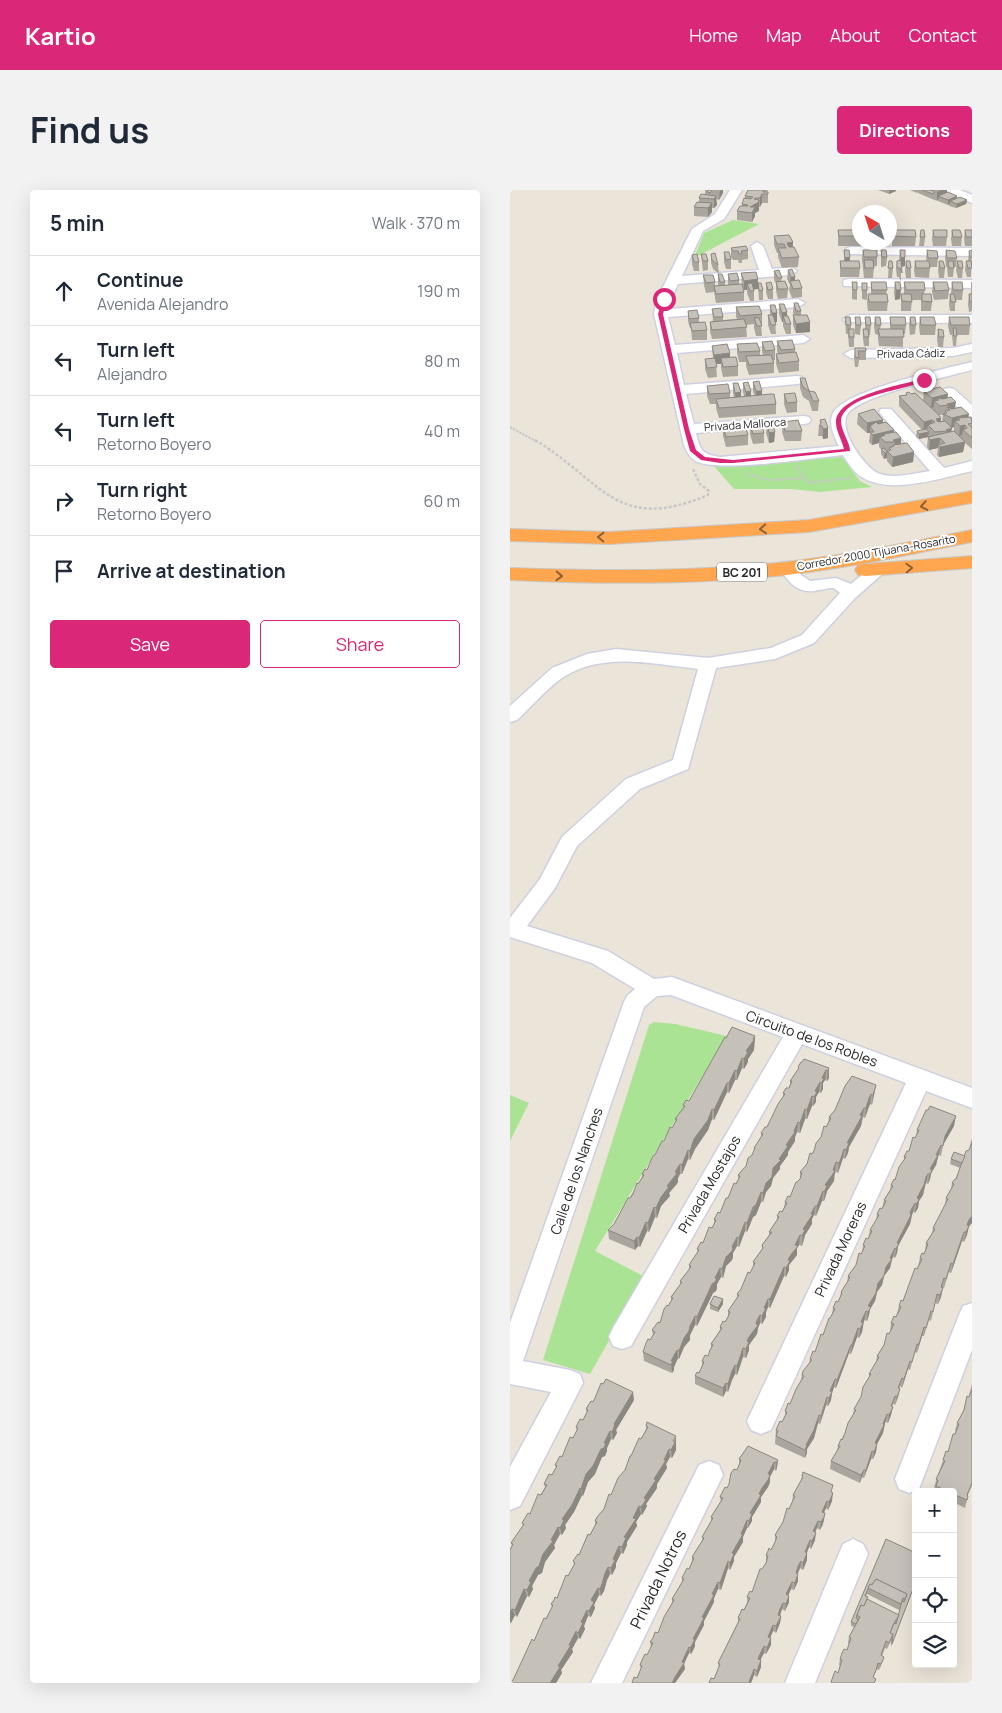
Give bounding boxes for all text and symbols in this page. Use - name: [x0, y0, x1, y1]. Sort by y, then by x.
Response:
- text: Kartio: [25, 19, 96, 52]
- text: Home: [689, 23, 738, 47]
- text: Map: [766, 23, 802, 47]
- text: About: [830, 23, 880, 47]
- text: Contact: [908, 23, 977, 47]
- text: Find us: [30, 106, 149, 154]
- button: Directions: [837, 106, 972, 154]
- north arrow: [852, 205, 897, 250]
- text: 5 min: [50, 209, 104, 237]
- text: Walk · 370 m: [372, 212, 460, 234]
- text: Continue: [97, 267, 183, 293]
- icon: ahead: [50, 277, 78, 305]
- text: 190 m: [417, 280, 460, 302]
- route start: [653, 288, 676, 311]
- text: Avenida Alejandro: [97, 293, 228, 315]
- text: Turn left: [97, 337, 175, 363]
- street label: Privada Cádiz: [877, 345, 945, 361]
- icon: left: [50, 347, 78, 375]
- text: 80 m: [424, 350, 460, 372]
- text: Alejandro: [97, 363, 167, 385]
- route end: [913, 369, 936, 392]
- text: Turn left: [97, 407, 175, 433]
- street label: Privada Mallorca: [703, 414, 787, 434]
- icon: left: [50, 417, 78, 445]
- text: 40 m: [424, 420, 460, 442]
- text: Retorno Boyero: [97, 433, 211, 455]
- text: Turn right: [97, 477, 187, 503]
- icon: right: [50, 487, 78, 515]
- text: 60 m: [424, 490, 460, 512]
- one-way arrow: [920, 500, 928, 510]
- text: Retorno Boyero: [97, 503, 211, 525]
- one-way arrow: [759, 524, 767, 535]
- street label: Corredor 2000 Tijuana-Rosarito: [796, 531, 957, 573]
- one-way arrow: [597, 532, 605, 543]
- icon: arrive: [50, 557, 78, 585]
- text: Arrive at destination: [97, 558, 286, 584]
- road number: BC 201: [717, 562, 767, 582]
- one-way arrow: [905, 563, 913, 574]
- one-way arrow: [555, 571, 563, 582]
- button: Save: [50, 620, 250, 668]
- button: Share: [260, 620, 460, 668]
- street label: Circuito de los Robles: [743, 1005, 881, 1071]
- street label: Calle de los Nanches: [545, 1105, 607, 1237]
- street label: Privada Mostajos: [673, 1132, 745, 1236]
- street label: Privada Moreras: [810, 1198, 870, 1300]
- map controls: [912, 1488, 957, 1668]
- button: +: [912, 1488, 957, 1533]
- street label: Privada Notros: [625, 1526, 691, 1632]
- button: −: [912, 1533, 957, 1578]
- button: locate: [912, 1578, 957, 1623]
- button: layers: [912, 1623, 957, 1668]

